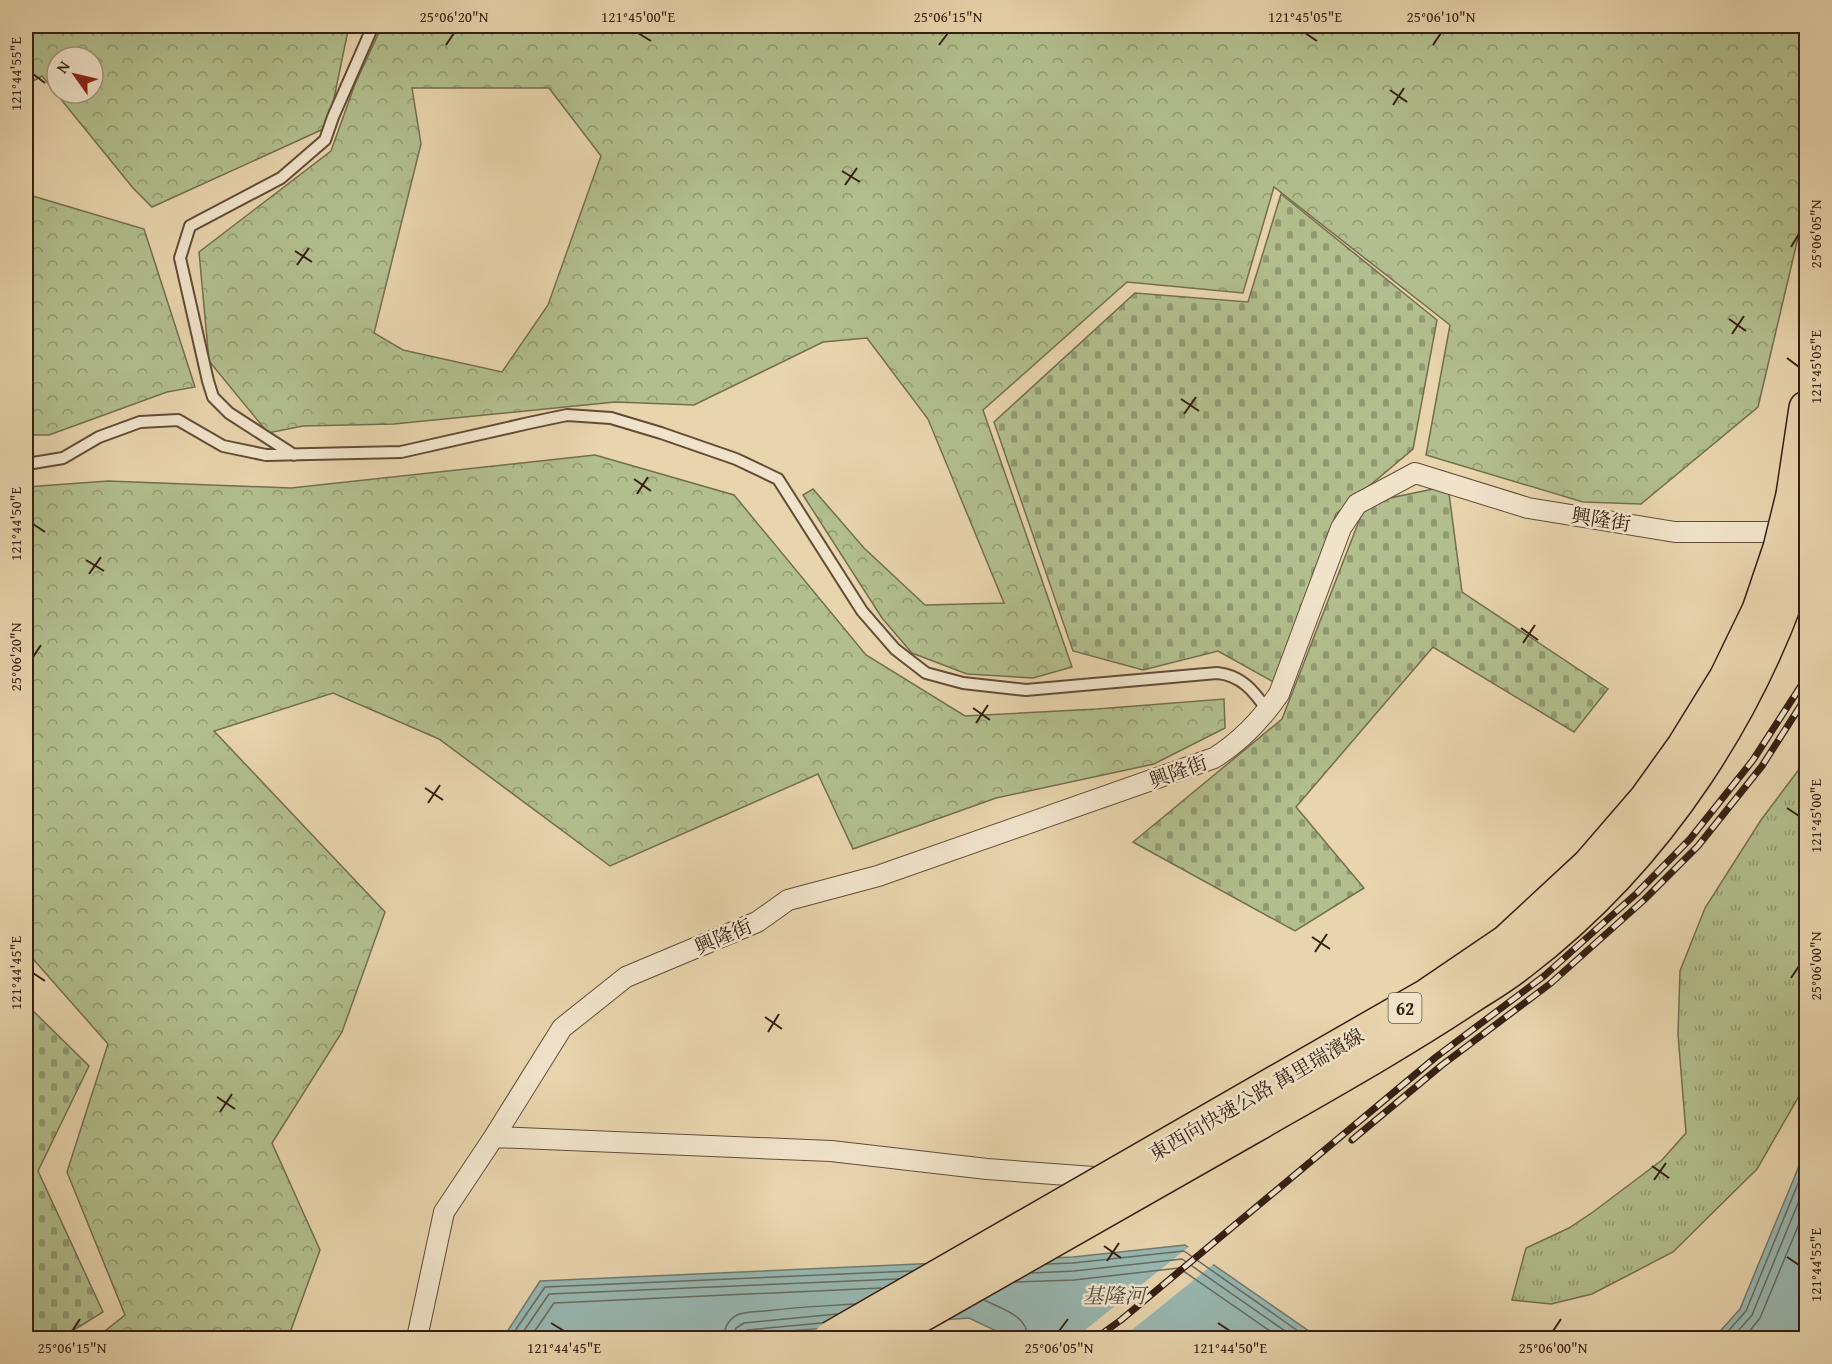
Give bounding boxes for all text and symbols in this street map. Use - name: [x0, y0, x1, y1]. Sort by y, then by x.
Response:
- text: 25°06'20"N: [420, 6, 489, 27]
- text: 121°45'00"E: [601, 6, 675, 27]
- text: 25°06'15"N: [914, 6, 983, 27]
- text: 121°45'05"E: [1268, 6, 1342, 27]
- text: 25°06'10"N: [1407, 6, 1476, 27]
- text: 121°44'55"E: [5, 37, 26, 111]
- north arrow: [45, 45, 105, 105]
- text: N: [50, 55, 76, 78]
- text: 25°06'05"N: [1805, 199, 1826, 268]
- text: 121°45'05"E: [1805, 330, 1826, 404]
- text: 121°44'50"E: [5, 487, 26, 561]
- street label: 興隆街: [1569, 500, 1633, 538]
- text: 25°06'20"N: [5, 622, 26, 691]
- street label: 興隆街: [1145, 747, 1211, 795]
- text: 121°45'00"E: [1805, 779, 1826, 853]
- street label: 興隆街: [690, 911, 756, 961]
- text: 25°06'00"N: [1805, 931, 1826, 1000]
- text: 121°44'45"E: [5, 936, 26, 1010]
- road number: 62: [1388, 993, 1422, 1023]
- street label: 東西向快速公路 萬里瑞濱線: [1143, 1020, 1369, 1168]
- text: 121°44'55"E: [1805, 1228, 1826, 1302]
- water label: 基隆河: [1083, 1280, 1149, 1311]
- text: 25°06'15"N: [38, 1337, 107, 1358]
- text: 121°44'45"E: [527, 1337, 601, 1358]
- text: 25°06'05"N: [1025, 1337, 1094, 1358]
- text: 121°44'50"E: [1193, 1337, 1267, 1358]
- text: 25°06'00"N: [1519, 1337, 1588, 1358]

